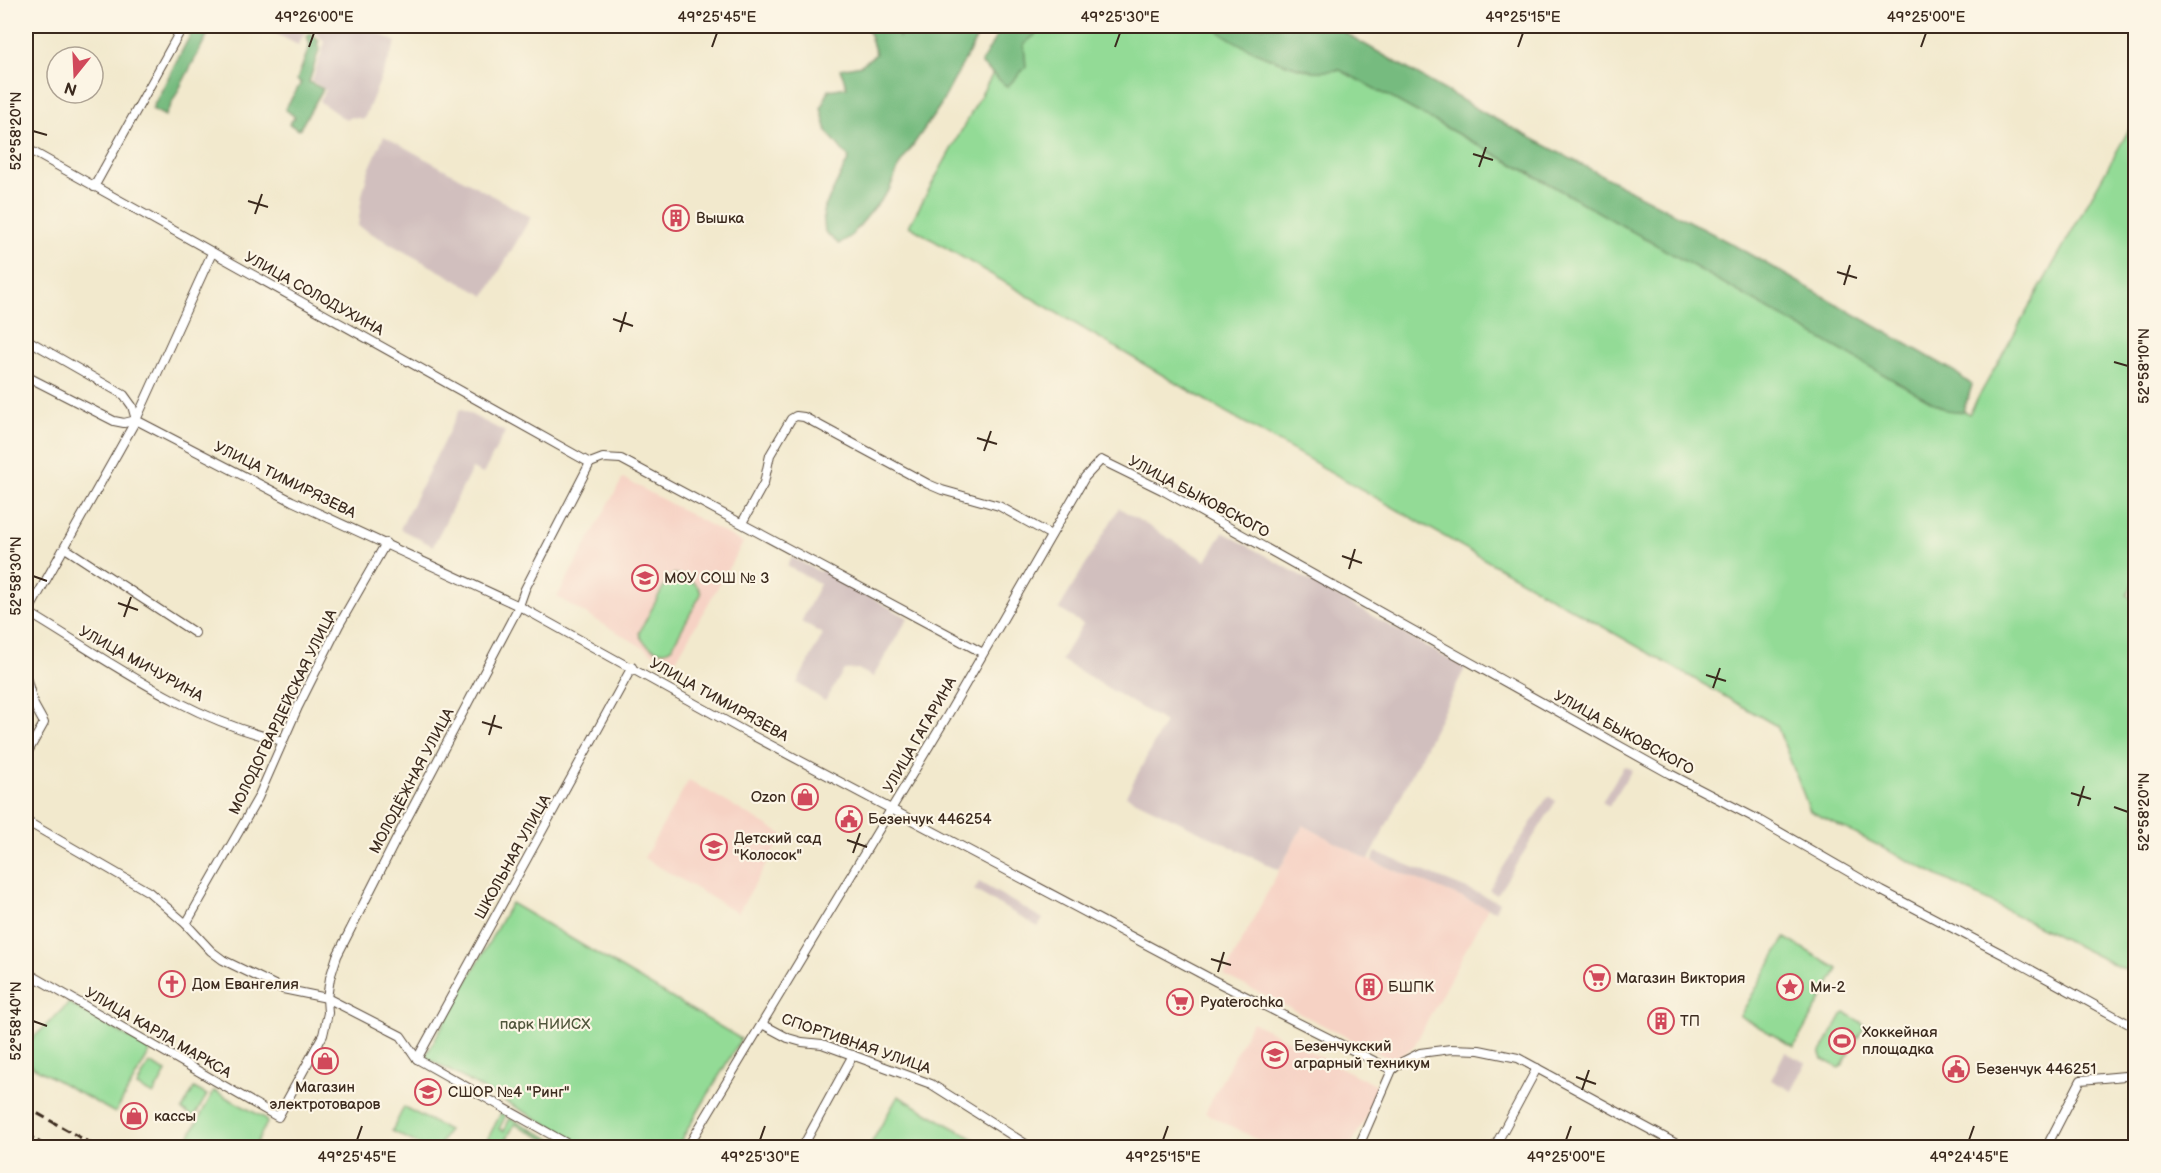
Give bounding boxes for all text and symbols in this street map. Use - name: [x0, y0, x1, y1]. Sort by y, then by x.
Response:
- text: 49°26'00"E: [274, 8, 354, 27]
- text: 49°25'45"E: [678, 8, 756, 27]
- text: 49°25'30"E: [1080, 8, 1160, 27]
- text: 49°25'15"E: [1485, 8, 1561, 27]
- text: 49°25'00"E: [1887, 8, 1965, 27]
- north arrow: [45, 45, 105, 105]
- text: N: [62, 77, 79, 99]
- text: 52°58'20"N: [7, 91, 26, 171]
- building icon: Вышка: [661, 203, 691, 233]
- place label: Вышка: [696, 209, 745, 228]
- street label: УЛИЦА СОЛОДУХИНА: [241, 248, 388, 341]
- text: 52°58'10"N: [2135, 328, 2154, 404]
- street label: УЛИЦА ТИМИРЯЗЕВА: [211, 437, 360, 523]
- street label: УЛИЦА БЫКОВСКОГО: [1125, 452, 1273, 542]
- text: 52°58'30"N: [7, 536, 26, 616]
- school or university icon: МОУ СОШ № 3: [630, 563, 660, 593]
- place label: МОУ СОШ № 3: [664, 569, 769, 588]
- street label: МОЛОДОГВАРДЕЙСКАЯ УЛИЦА: [225, 605, 342, 818]
- street label: УЛИЦА МИЧУРИНА: [75, 622, 207, 707]
- street label: УЛИЦА ТИМИРЯЗЕВА: [646, 654, 792, 746]
- street label: УЛИЦА ГАГАРИНА: [879, 673, 961, 796]
- street label: УЛИЦА БЫКОВСКОГО: [1551, 687, 1698, 780]
- street label: МОЛОДЁЖНАЯ УЛИЦА: [365, 704, 459, 857]
- text: 52°58'20"N: [2135, 772, 2154, 852]
- shop icon: Ozon: [790, 782, 820, 812]
- place label: Ozon: [751, 788, 786, 807]
- street label: ШКОЛЬНАЯ УЛИЦА: [471, 791, 556, 923]
- public building icon: Безенчук 446254: [834, 804, 864, 834]
- place label: Безенчук 446254: [868, 810, 992, 829]
- place label: Детский сад "Колосок": [734, 829, 821, 865]
- school or university icon: Детский сад "Колосок": [699, 832, 729, 862]
- supermarket icon: Магазин Виктория: [1582, 963, 1612, 993]
- church icon: Дом Евангелия: [157, 969, 187, 999]
- place label: Магазин Виктория: [1616, 969, 1745, 988]
- building icon: БШПК: [1354, 972, 1384, 1002]
- place icon: Ми-2: [1775, 972, 1805, 1002]
- place label: Дом Евангелия: [192, 975, 299, 994]
- place label: БШПК: [1388, 978, 1434, 997]
- place label: Ми-2: [1810, 978, 1845, 997]
- text: 52°58'40"N: [7, 981, 26, 1061]
- street label: УЛИЦА КАРЛА МАРКСА: [81, 983, 235, 1083]
- supermarket icon: Pyaterochka: [1165, 987, 1195, 1017]
- place label: Pyaterochka: [1200, 993, 1283, 1012]
- building icon: ТП: [1646, 1006, 1676, 1036]
- street label: СПОРТИВНАЯ УЛИЦА: [779, 1009, 934, 1079]
- place label: ТП: [1680, 1012, 1700, 1031]
- park label: парк НИИСХ: [500, 1015, 590, 1034]
- place label: Хоккейная площадка: [1862, 1023, 1937, 1059]
- sports icon: Хоккейная площадка: [1827, 1026, 1857, 1056]
- place label: Безенчукский аграрный техникум: [1294, 1037, 1430, 1073]
- school or university icon: Безенчукский аграрный техникум: [1260, 1040, 1290, 1070]
- shop icon: Магазин электротоваров: [310, 1046, 340, 1076]
- public building icon: Безенчук 446251: [1941, 1054, 1971, 1084]
- place label: Безенчук 446251: [1976, 1060, 2096, 1079]
- school or university icon: СШОР №4 "Ринг": [413, 1077, 443, 1107]
- place label: Магазин электротоваров: [270, 1078, 381, 1114]
- place label: СШОР №4 "Ринг": [448, 1083, 570, 1102]
- shop icon: кассы: [119, 1101, 149, 1131]
- place label: кассы: [154, 1107, 196, 1126]
- text: 49°25'45"E: [318, 1148, 396, 1167]
- text: 49°25'30"E: [720, 1148, 800, 1167]
- text: 49°25'15"E: [1125, 1148, 1201, 1167]
- text: 49°25'00"E: [1527, 1148, 1605, 1167]
- text: 49°24'45"E: [1929, 1148, 2009, 1167]

